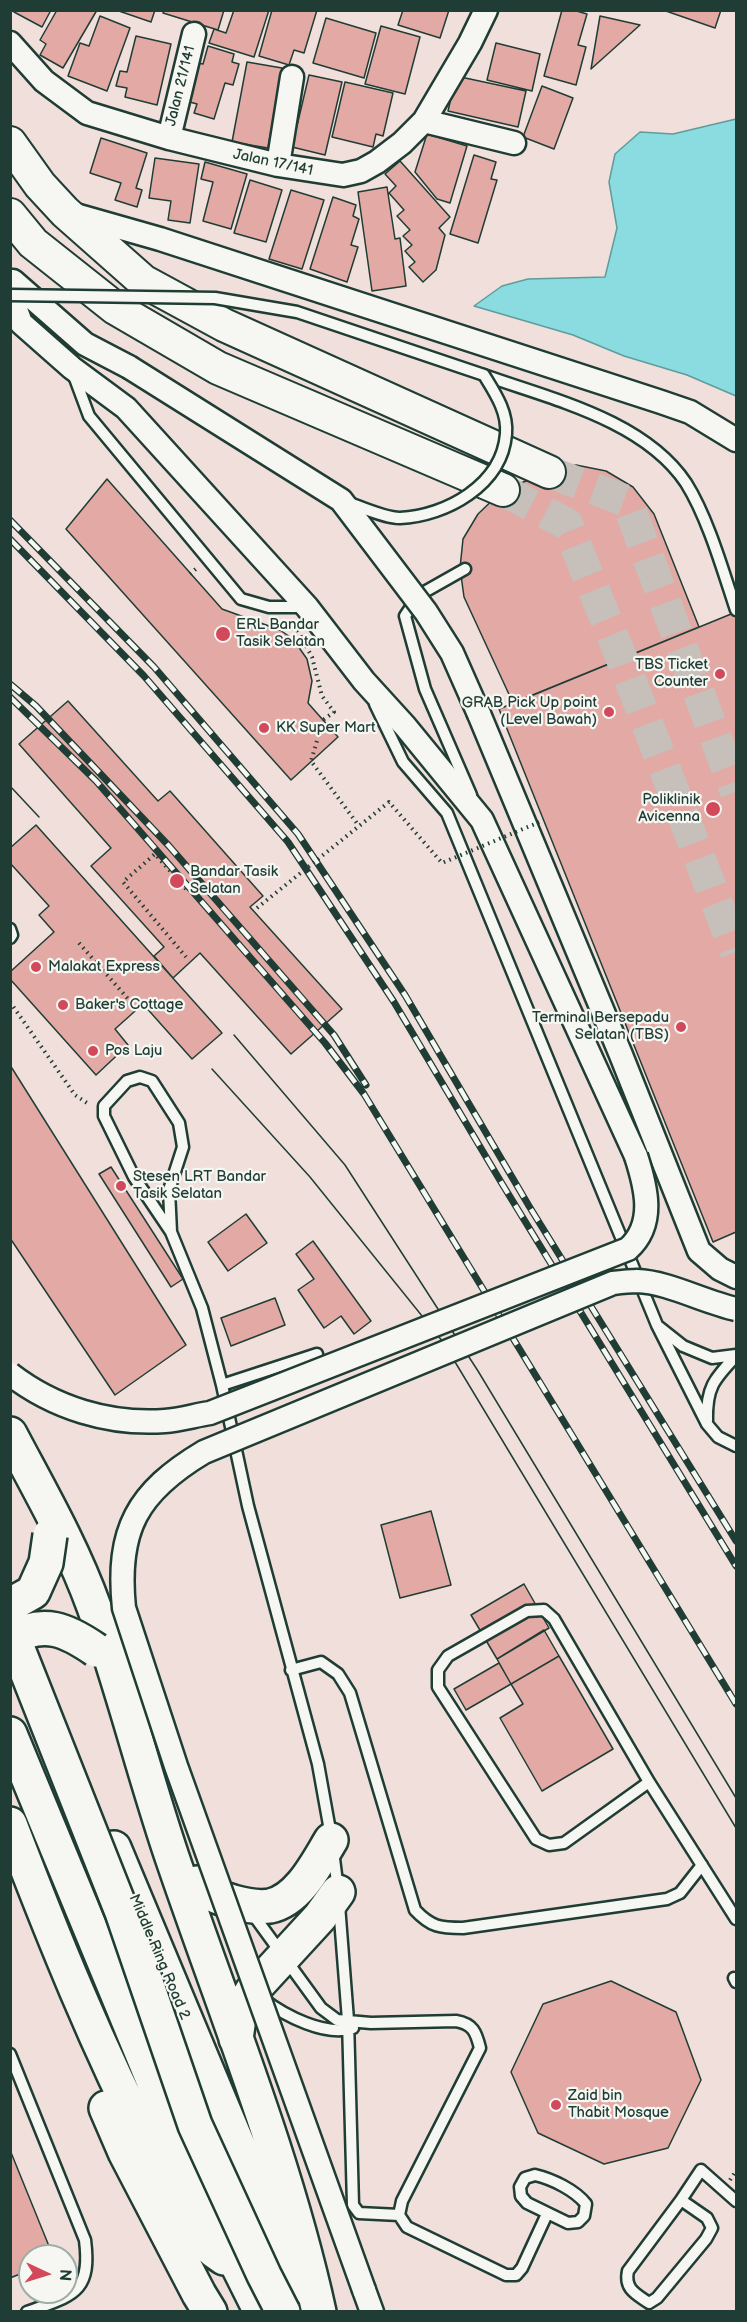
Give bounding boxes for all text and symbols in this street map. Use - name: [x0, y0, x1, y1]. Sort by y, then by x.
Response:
- street label: Jalan 21/141: [162, 44, 200, 128]
- street label: Jalan 17/141: [232, 146, 314, 180]
- place label: ERL Bandar Tasik Selatan: [236, 616, 325, 651]
- marker: ERL Bandar Tasik Selatan: [214, 625, 232, 643]
- place label: TBS Ticket Counter: [635, 656, 708, 691]
- marker: TBS Ticket Counter: [713, 667, 727, 681]
- place label: GRAB Pick Up point (Level Bawah): [462, 694, 597, 729]
- marker: GRAB Pick Up point (Level Bawah): [602, 705, 616, 719]
- place label: KK Super Mart: [276, 719, 376, 737]
- marker: KK Super Mart: [257, 721, 271, 735]
- place label: Poliklinik Avicenna: [638, 791, 700, 826]
- marker: Poliklinik Avicenna: [704, 800, 722, 818]
- place label: Bandar Tasik Selatan: [190, 863, 278, 898]
- marker: Bandar Tasik Selatan: [168, 872, 186, 890]
- place label: Malakat Express: [48, 958, 160, 976]
- marker: Malakat Express: [29, 960, 43, 974]
- place label: Baker's Cottage: [75, 996, 183, 1014]
- marker: Baker's Cottage: [56, 998, 70, 1012]
- place label: Terminal Bersepadu Selatan (TBS): [532, 1009, 669, 1044]
- marker: Terminal Bersepadu Selatan (TBS): [674, 1020, 688, 1034]
- place label: Pos Laju: [105, 1042, 162, 1060]
- marker: Pos Laju: [86, 1044, 100, 1058]
- place label: Stesen LRT Bandar Tasik Selatan: [133, 1168, 266, 1203]
- marker: Stesen LRT Bandar Tasik Selatan: [114, 1179, 128, 1193]
- street label: Middle Ring Road 2: [124, 1892, 194, 2022]
- place label: Zaid bin Thabit Mosque: [568, 2087, 669, 2122]
- marker: Zaid bin Thabit Mosque: [549, 2098, 563, 2112]
- north arrow: [18, 2244, 78, 2304]
- text: N: [55, 2268, 74, 2282]

